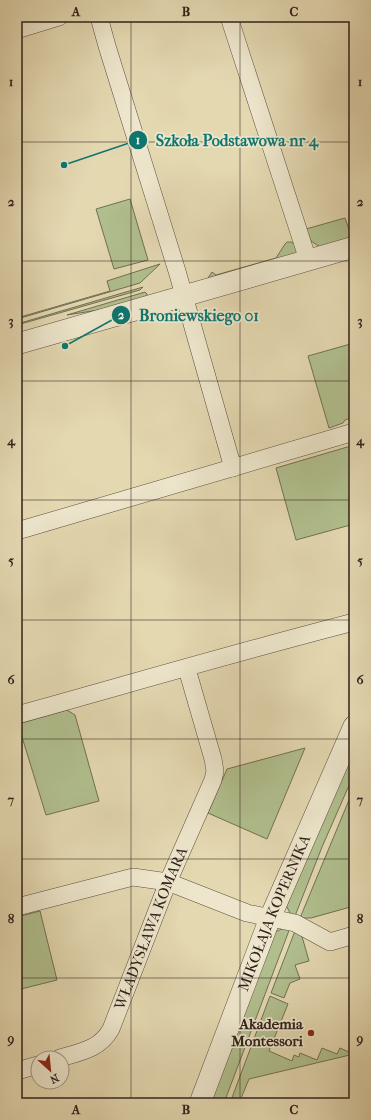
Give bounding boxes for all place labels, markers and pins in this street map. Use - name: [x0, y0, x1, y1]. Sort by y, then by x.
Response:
- callout: Szkoła Podstawowa nr 4: [128, 126, 326, 154]
- callout: Broniewskiego 01: [111, 301, 267, 329]
- place label: Akademia Montessori: [230, 1015, 304, 1050]
- marker: Akademia Montessori: [306, 1028, 316, 1038]

